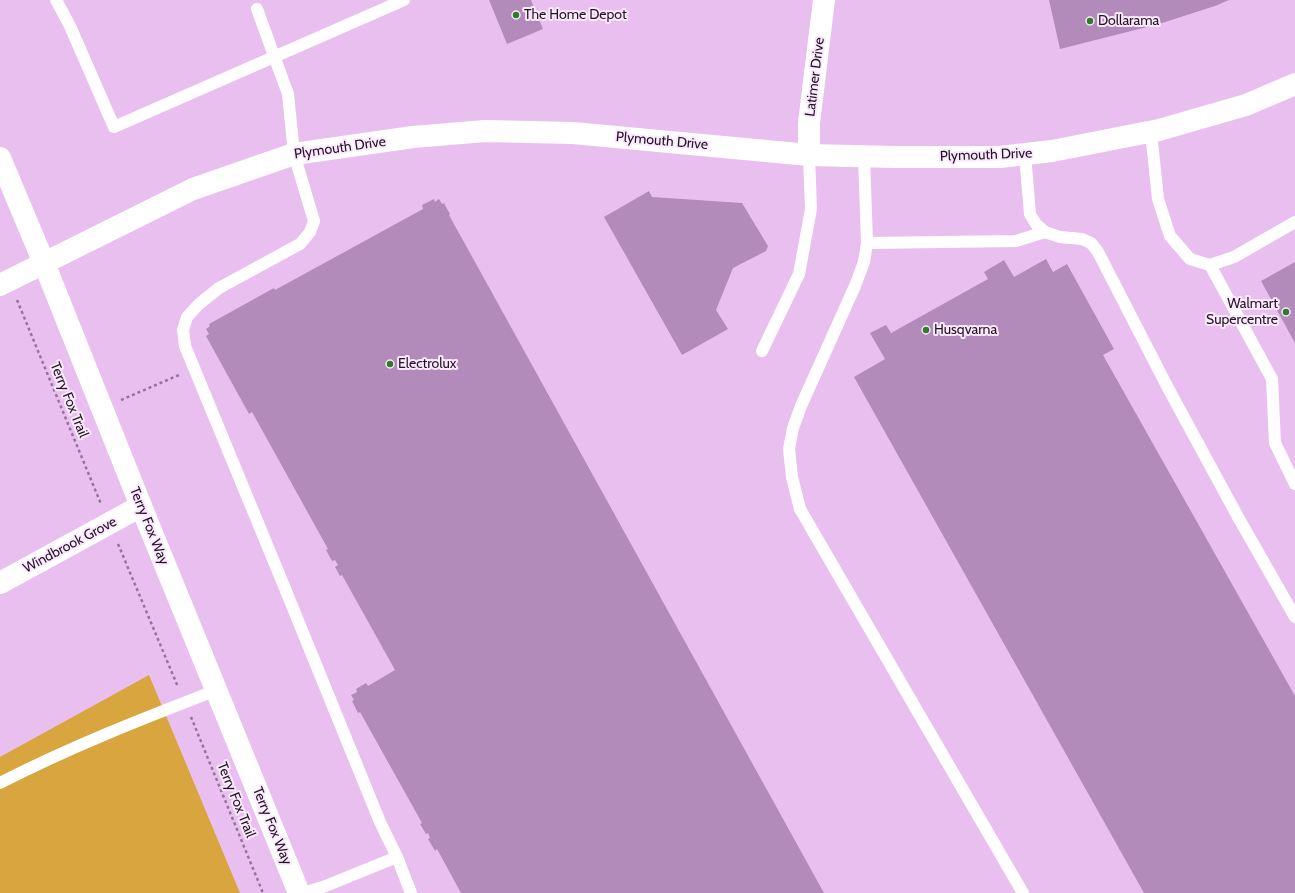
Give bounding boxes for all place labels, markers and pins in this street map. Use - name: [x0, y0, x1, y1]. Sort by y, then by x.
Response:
- place label: The Home Depot: [524, 7, 627, 23]
- marker: The Home Depot: [511, 10, 521, 20]
- place label: Dollarama: [1098, 13, 1159, 29]
- marker: Dollarama: [1085, 16, 1095, 26]
- place label: Walmart Supercentre: [1206, 296, 1278, 328]
- marker: Walmart Supercentre: [1281, 307, 1291, 317]
- place label: Husqvarna: [934, 322, 997, 338]
- marker: Husqvarna: [921, 325, 931, 335]
- place label: Electrolux: [398, 356, 456, 372]
- marker: Electrolux: [385, 359, 395, 369]

